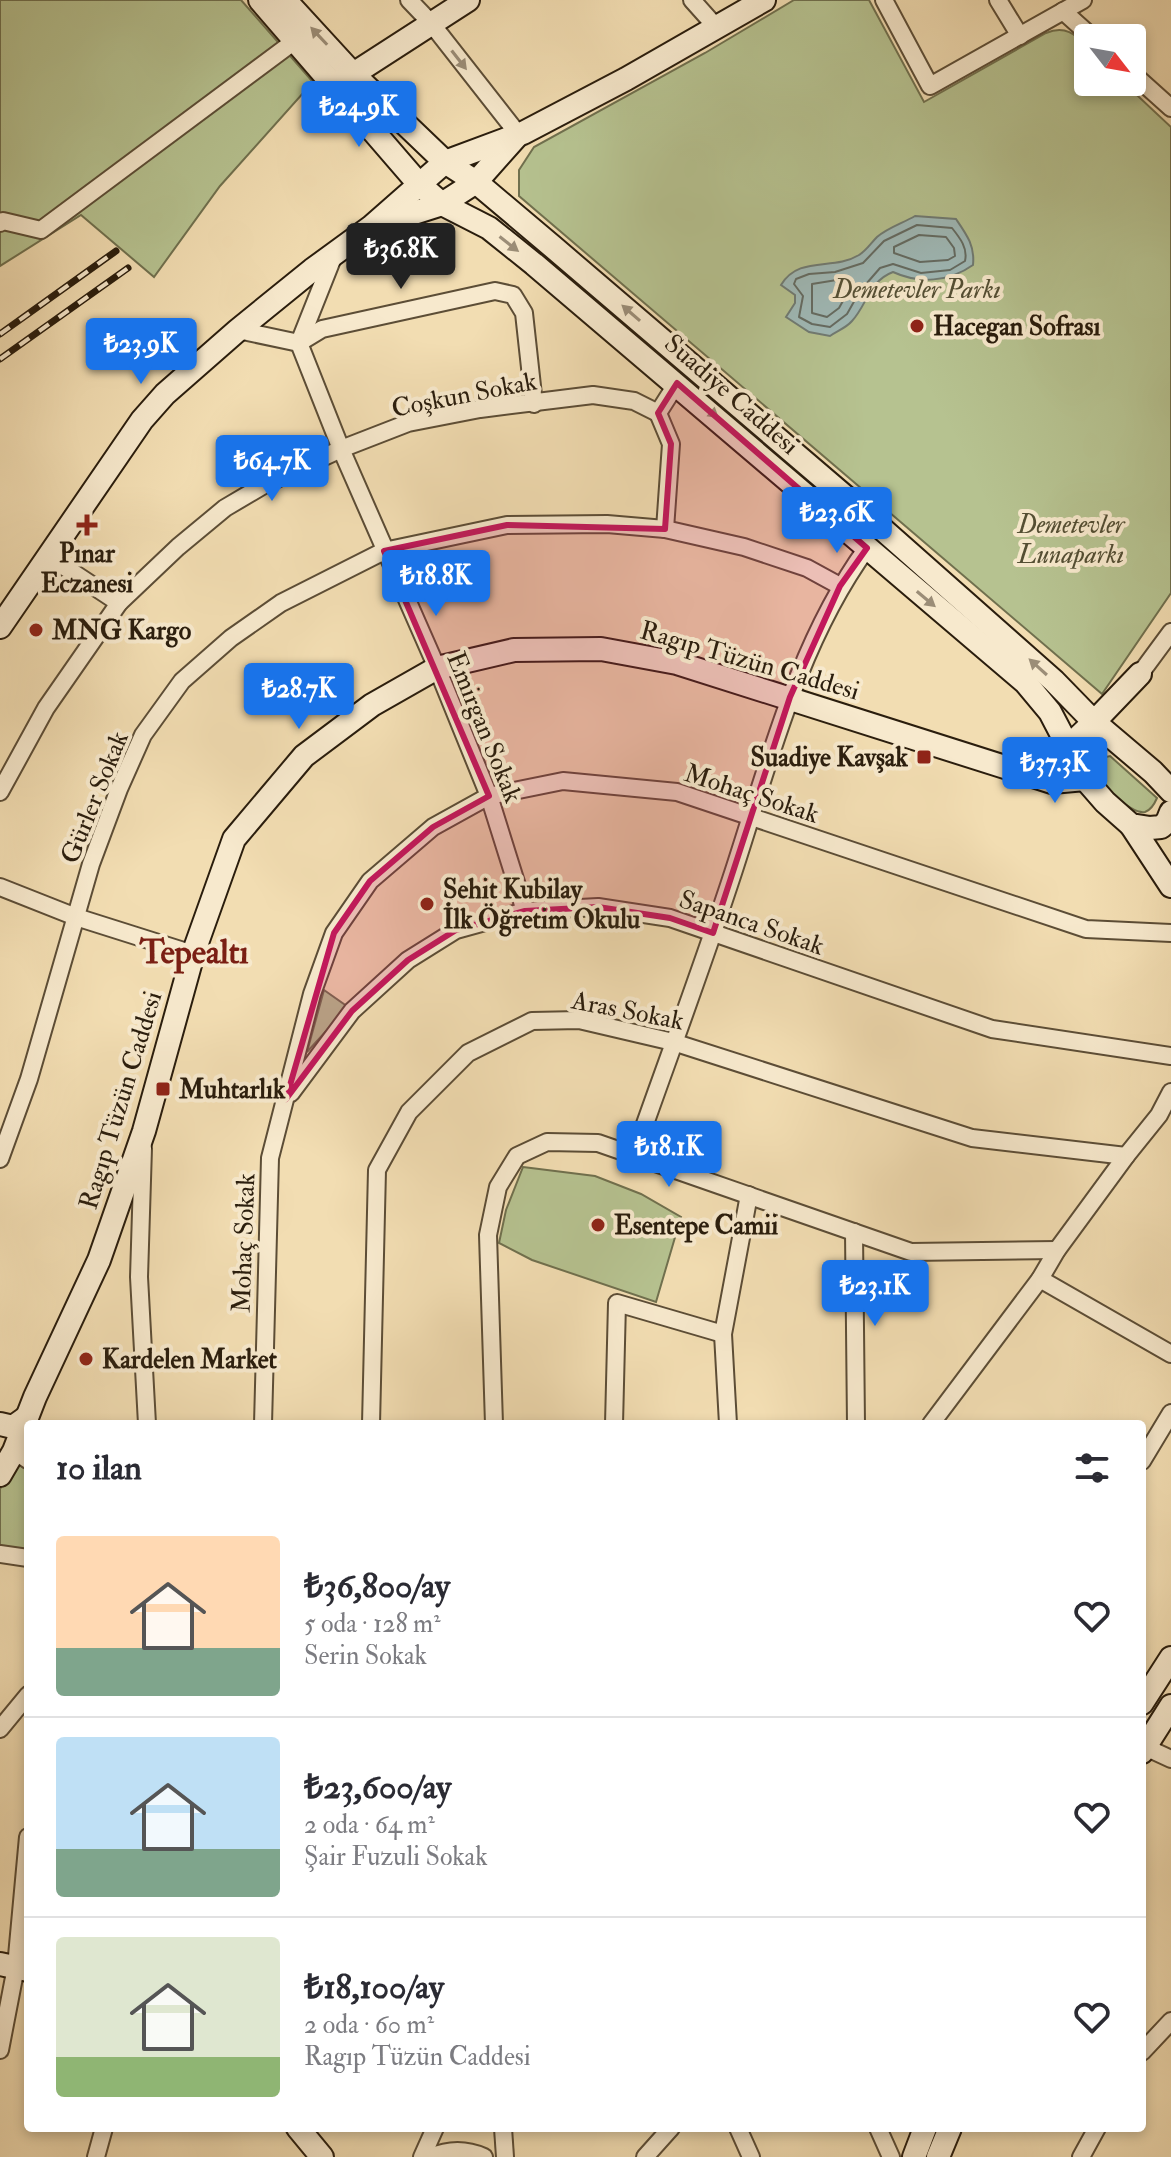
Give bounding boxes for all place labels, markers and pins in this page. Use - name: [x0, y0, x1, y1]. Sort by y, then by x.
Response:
- pin: ₺24.9K: [294, 81, 424, 149]
- pin: ₺36.8K: [336, 223, 466, 291]
- place label: Hacegan Sofrası: [933, 311, 1100, 344]
- marker: Hacegan Sofrası: [908, 317, 926, 335]
- pin: ₺23.9K: [76, 318, 206, 386]
- pin: ₺64.7K: [207, 435, 337, 503]
- pin: ₺23.6K: [772, 487, 902, 555]
- marker: Pınar Eczanesi: [78, 516, 96, 534]
- place label: Pınar Eczanesi: [41, 538, 133, 600]
- pin: ₺18.8K: [371, 550, 501, 618]
- place label: MNG Kargo: [51, 615, 192, 648]
- marker: MNG Kargo: [27, 621, 45, 639]
- pin: ₺28.7K: [234, 663, 364, 731]
- pin: ₺37.3K: [990, 737, 1120, 805]
- place label: Suadiye Kavşak: [750, 742, 909, 775]
- marker: Suadiye Kavşak: [915, 748, 933, 766]
- place label: Şehit Kubilay İlk Öğretim Okulu: [443, 874, 641, 937]
- marker: Şehit Kubilay İlk Öğretim Okulu: [418, 895, 436, 913]
- place label: Muhtarlık: [178, 1074, 286, 1106]
- marker: Muhtarlık: [154, 1080, 172, 1098]
- pin: ₺18.1K: [604, 1121, 734, 1189]
- place label: Esentepe Camii: [614, 1210, 778, 1243]
- marker: Esentepe Camii: [589, 1216, 607, 1234]
- pin: ₺23.1K: [810, 1260, 940, 1328]
- place label: Kardelen Market: [102, 1344, 278, 1376]
- marker: Kardelen Market: [77, 1350, 95, 1368]

